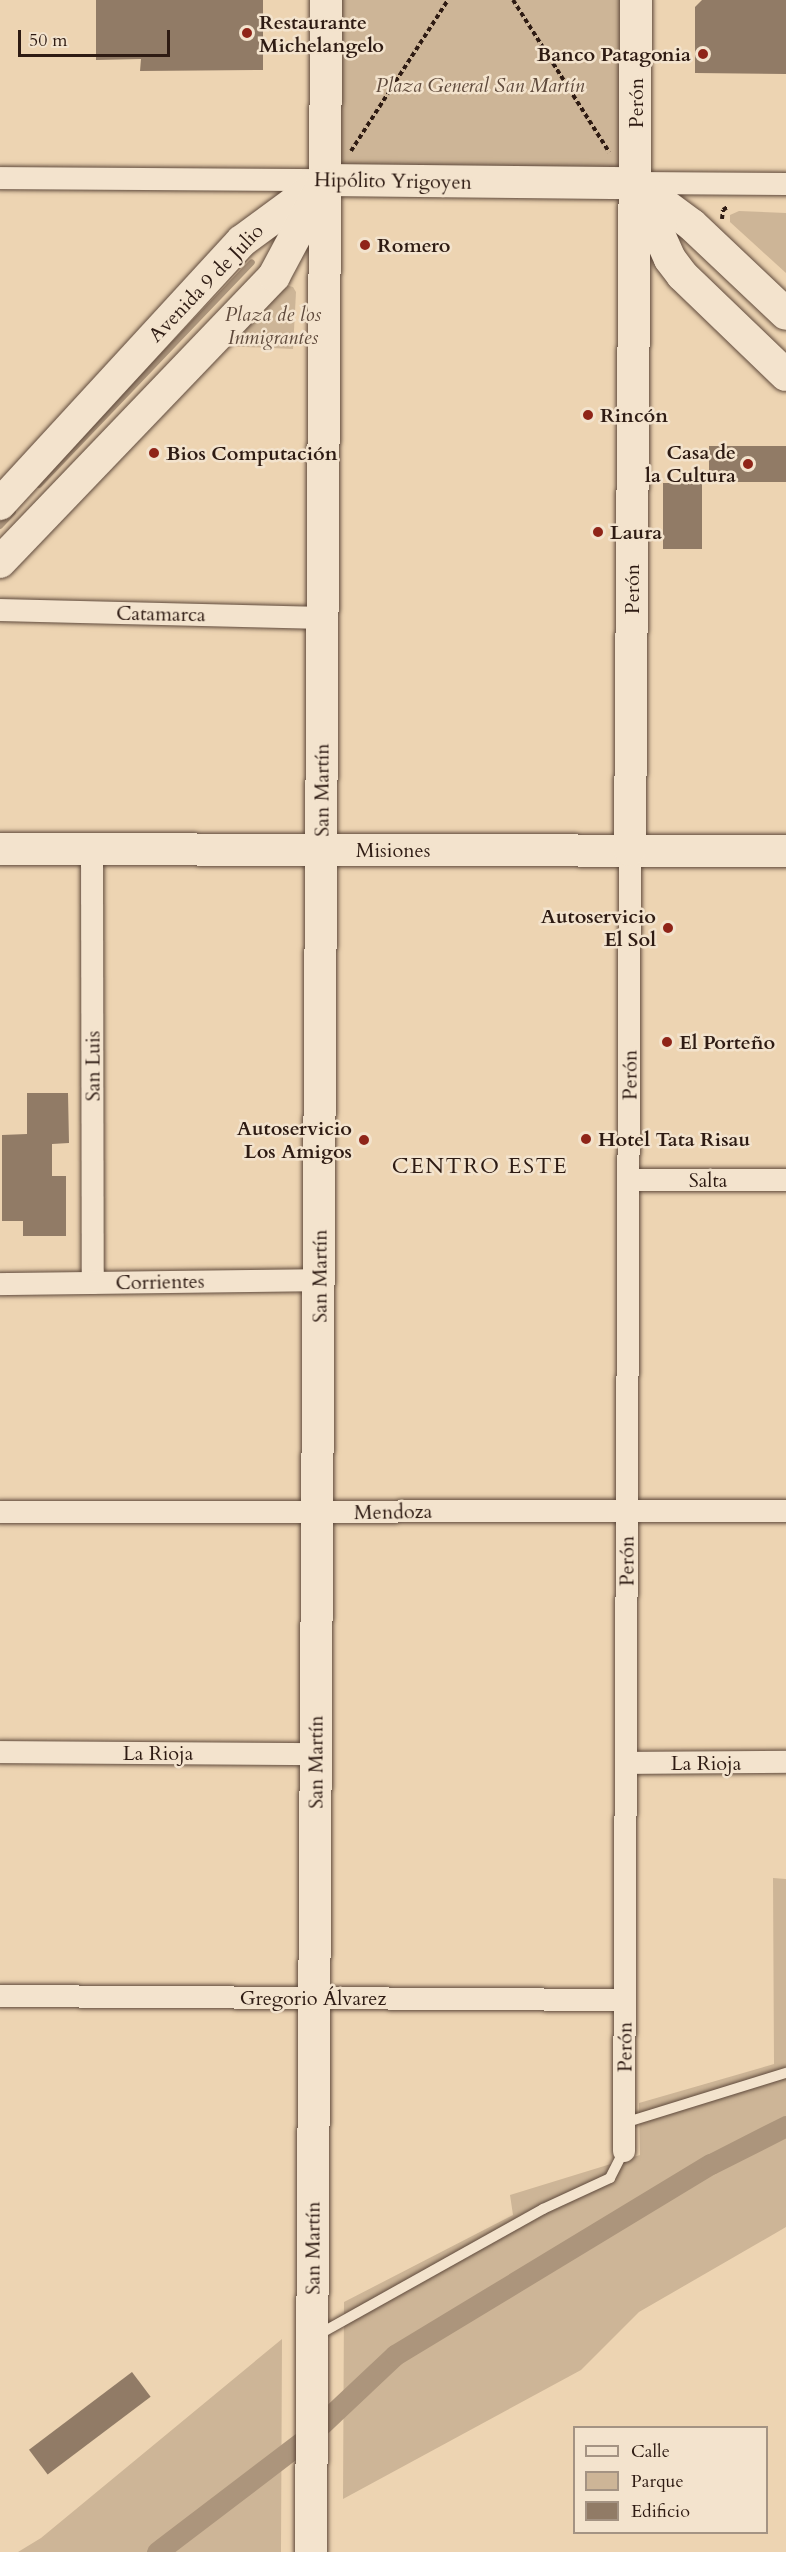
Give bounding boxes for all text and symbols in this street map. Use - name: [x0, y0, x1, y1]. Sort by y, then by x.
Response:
- place label: Restaurante Michelangelo: [259, 10, 384, 57]
- scale bar: [21, 18, 172, 56]
- marker: Restaurante Michelangelo: [240, 26, 254, 40]
- text: 50 m: [29, 28, 68, 53]
- place label: Banco Patagonia: [537, 42, 691, 66]
- marker: Banco Patagonia: [696, 47, 710, 61]
- park label: Plaza General San Martín: [376, 73, 584, 97]
- street label: Perón: [624, 78, 648, 128]
- street label: Hipólito Yrigoyen: [314, 168, 472, 194]
- street label: Avenida 9 de Julio: [144, 219, 268, 347]
- place label: Romero: [377, 233, 450, 257]
- marker: Romero: [358, 238, 372, 252]
- park label: Plaza de los Inmigrantes: [225, 303, 321, 350]
- place label: Rincón: [600, 403, 668, 427]
- marker: Rincón: [581, 408, 595, 422]
- place label: Casa de la Cultura: [645, 440, 736, 487]
- place label: Bios Computación: [166, 441, 338, 465]
- marker: Bios Computación: [147, 446, 161, 460]
- marker: Casa de la Cultura: [741, 457, 755, 471]
- place label: Laura: [610, 520, 662, 544]
- marker: Laura: [591, 525, 605, 539]
- street label: Perón: [620, 564, 644, 614]
- street label: Catamarca: [116, 601, 206, 627]
- street label: San Martín: [310, 743, 334, 837]
- street label: Misiones: [356, 838, 430, 862]
- place label: Autoservicio El Sol: [541, 904, 656, 951]
- marker: Autoservicio El Sol: [661, 921, 675, 935]
- place label: El Porteño: [679, 1030, 775, 1054]
- street label: San Luis: [81, 1031, 105, 1101]
- marker: El Porteño: [660, 1035, 674, 1049]
- street label: Perón: [618, 1050, 642, 1100]
- place label: Autoservicio Los Amigos: [237, 1116, 352, 1163]
- place label: Hotel Tata Risau: [598, 1127, 750, 1151]
- marker: Hotel Tata Risau: [579, 1132, 593, 1146]
- marker: Autoservicio Los Amigos: [357, 1133, 371, 1147]
- district label: CENTRO ESTE: [392, 1154, 568, 1180]
- street label: Salta: [689, 1168, 727, 1192]
- street label: San Martín: [308, 1229, 332, 1323]
- street label: Corrientes: [115, 1269, 205, 1295]
- street label: Mendoza: [354, 1499, 432, 1525]
- street label: Perón: [615, 1536, 639, 1586]
- street label: San Martín: [304, 1715, 328, 1809]
- street label: La Rioja: [123, 1741, 193, 1765]
- street label: La Rioja: [671, 1751, 741, 1775]
- street label: Gregorio Álvarez: [240, 1986, 386, 2010]
- street label: Perón: [613, 2022, 637, 2072]
- street label: San Martín: [301, 2201, 325, 2295]
- legend: [573, 2426, 768, 2534]
- text: Calle: [631, 2439, 670, 2464]
- text: Parque: [631, 2469, 684, 2494]
- text: Edificio: [631, 2499, 690, 2524]

